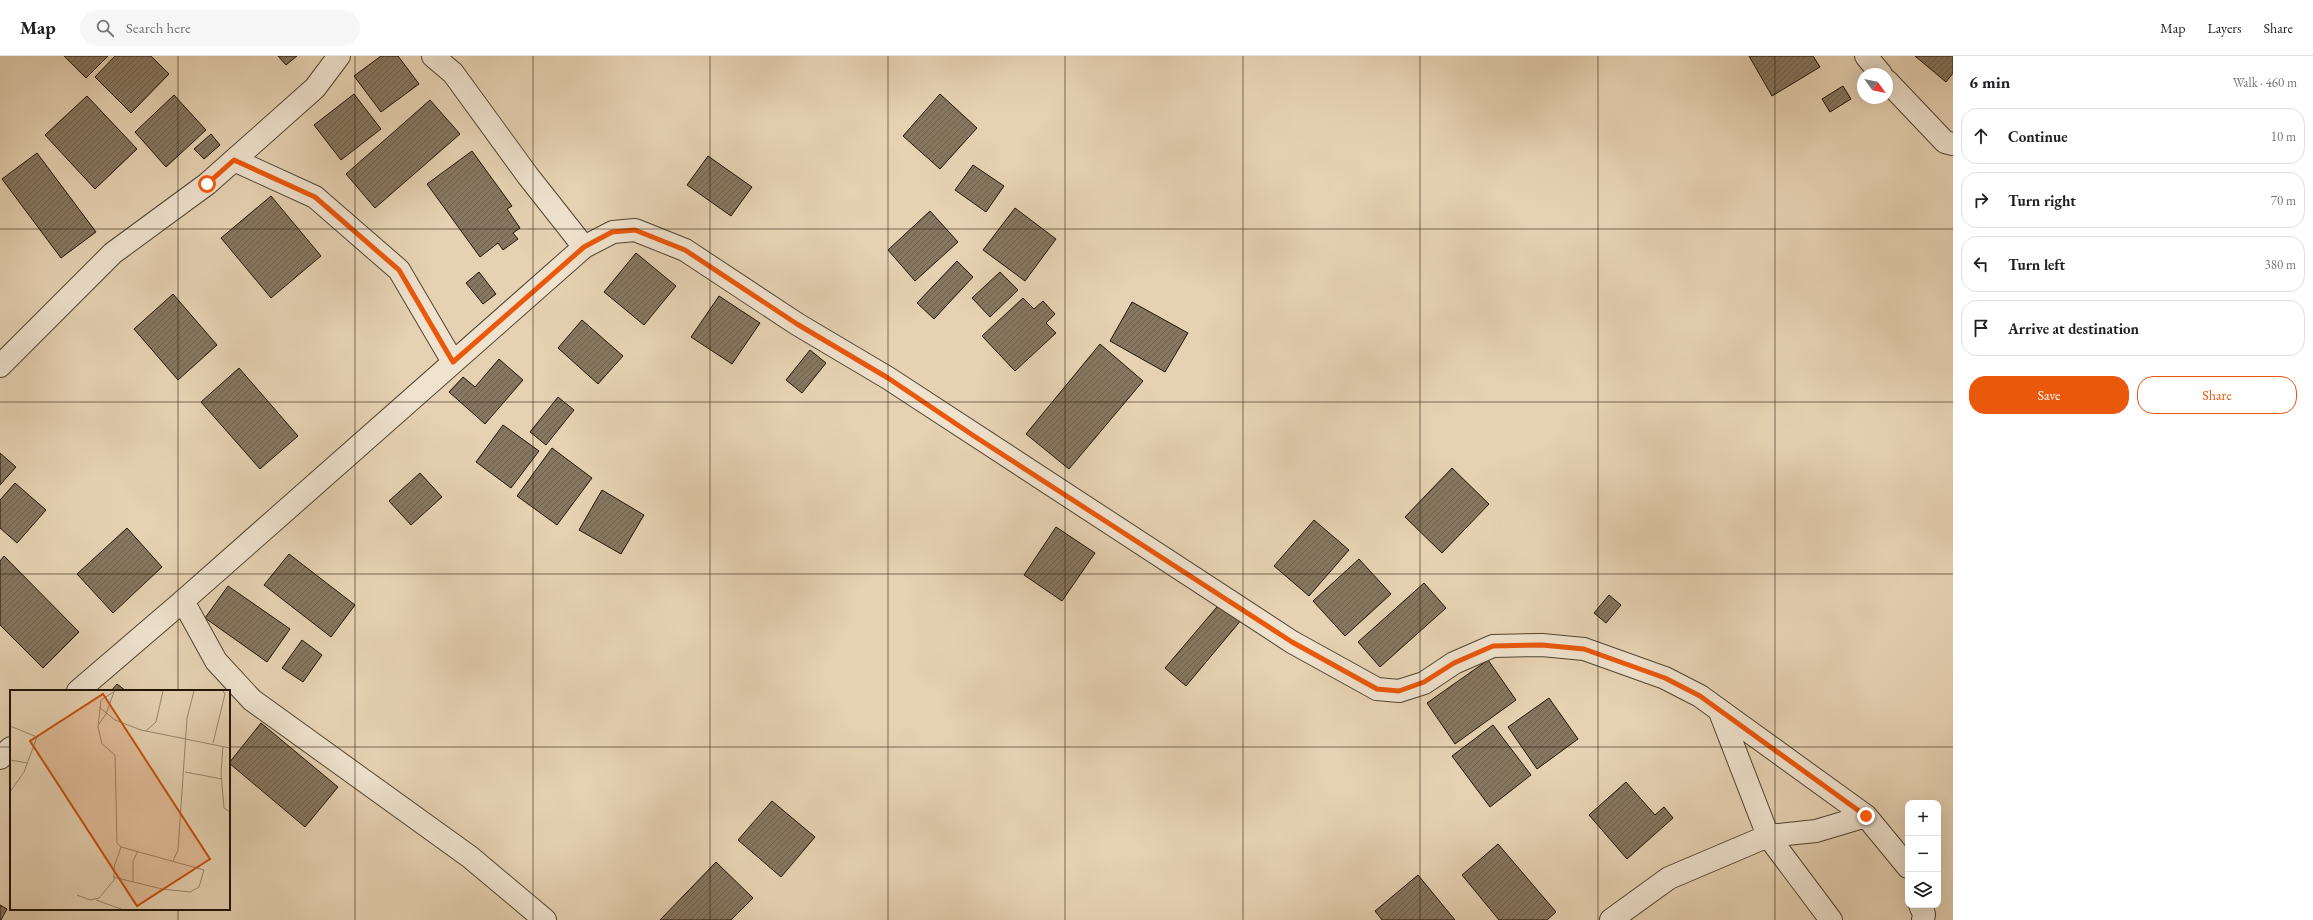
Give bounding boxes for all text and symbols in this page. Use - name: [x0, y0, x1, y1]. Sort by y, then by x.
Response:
- search box: [80, 10, 360, 46]
- text: Map: [20, 15, 56, 40]
- icon: search: [94, 17, 116, 39]
- text: Search here: [126, 18, 191, 37]
- text: Map: [2160, 19, 2185, 37]
- text: Layers: [2207, 19, 2242, 37]
- text: Share: [2264, 19, 2293, 37]
- north arrow: [1857, 68, 1893, 104]
- text: 6 min: [1969, 71, 2010, 93]
- text: Walk · 460 m: [2233, 74, 2297, 91]
- icon: ahead: [1970, 125, 1992, 147]
- text: Continue: [2008, 127, 2068, 146]
- text: 10 m: [2271, 128, 2296, 145]
- route start: [198, 175, 216, 193]
- icon: right: [1970, 189, 1992, 211]
- text: Turn right: [2008, 191, 2076, 210]
- text: 70 m: [2271, 192, 2296, 209]
- icon: left: [1970, 253, 1992, 275]
- text: Turn left: [2008, 255, 2065, 274]
- text: 380 m: [2265, 256, 2296, 273]
- icon: arrive: [1970, 317, 1992, 339]
- text: Arrive at destination: [2008, 319, 2139, 338]
- button: Save: [1969, 376, 2129, 414]
- button: Share: [2137, 376, 2297, 414]
- inset map: [10, 690, 230, 910]
- map controls: [1905, 800, 1941, 908]
- button: +: [1905, 800, 1941, 836]
- route end: [1857, 807, 1875, 825]
- button: −: [1905, 836, 1941, 872]
- button: layers: [1905, 872, 1941, 908]

